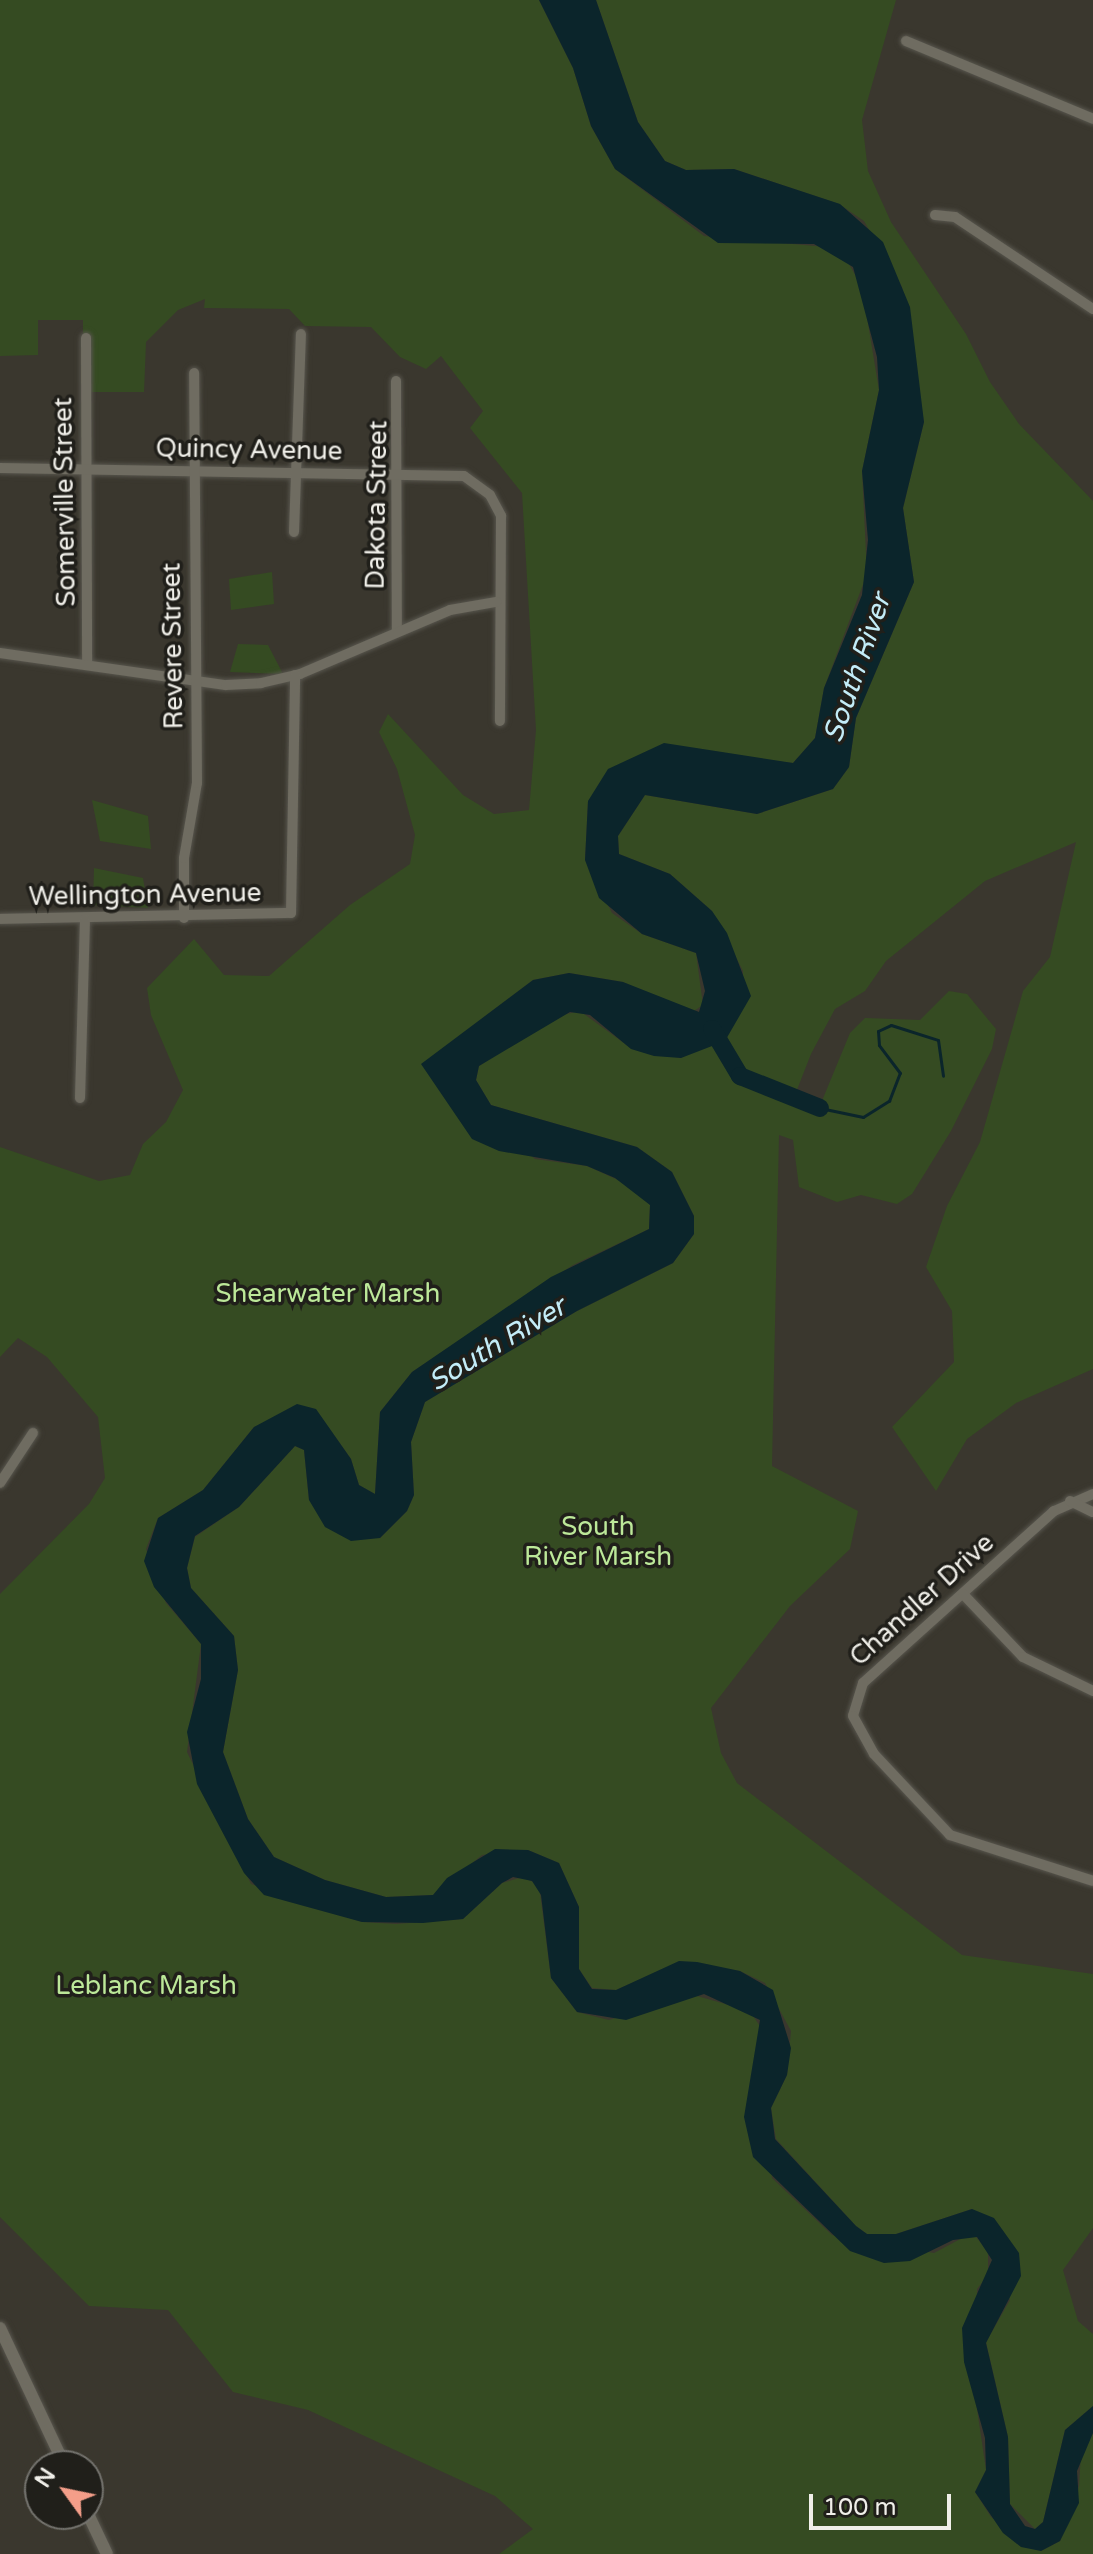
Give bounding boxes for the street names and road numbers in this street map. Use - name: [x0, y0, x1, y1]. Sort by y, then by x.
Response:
- street label: Somerville Street: [48, 397, 82, 607]
- street label: Dakota Street: [360, 420, 394, 590]
- street label: Quincy Avenue: [155, 433, 343, 467]
- street label: Revere Street: [156, 562, 190, 730]
- street label: Wellington Avenue: [28, 877, 262, 913]
- street label: Chandler Drive: [844, 1527, 1000, 1673]

